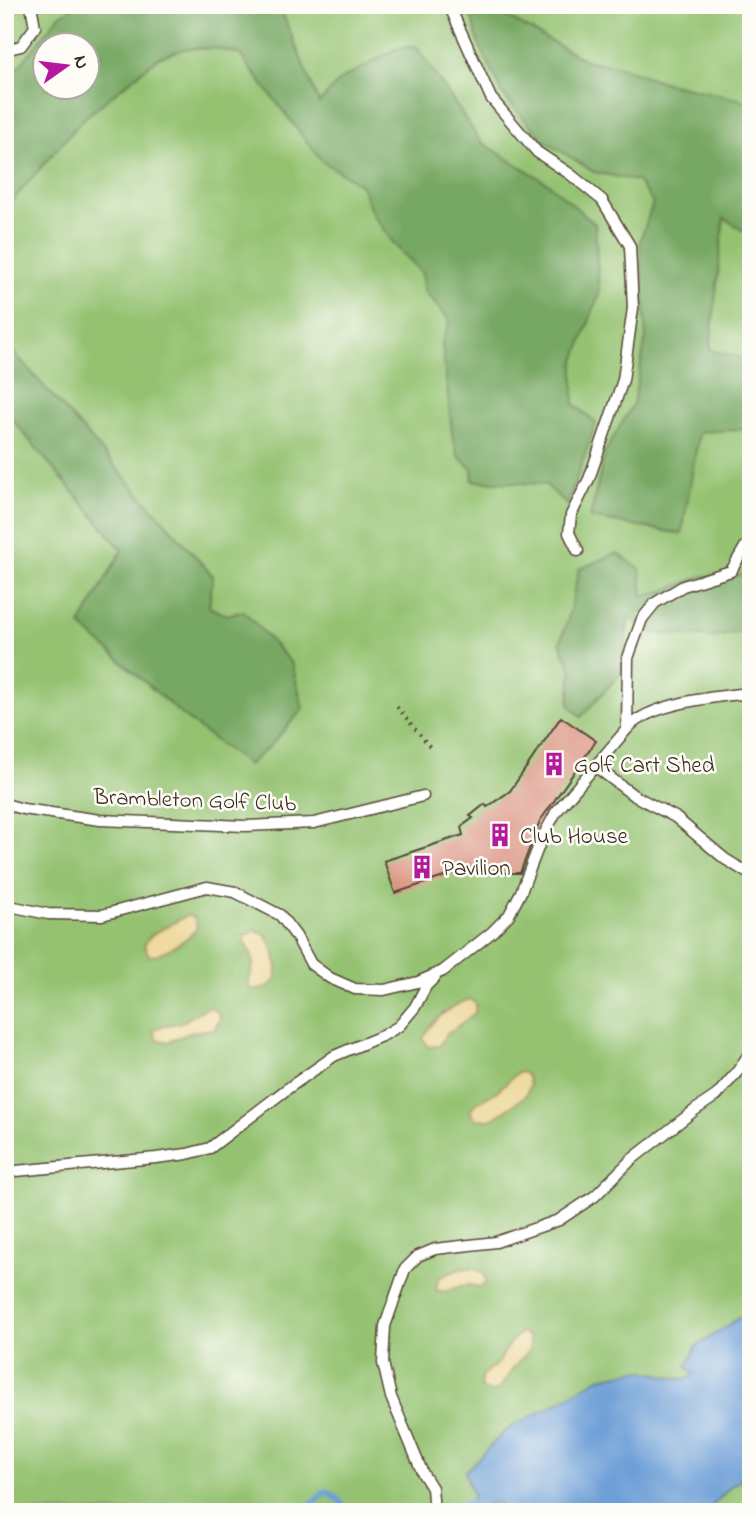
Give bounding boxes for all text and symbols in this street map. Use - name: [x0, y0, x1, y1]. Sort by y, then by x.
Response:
- north arrow: [32, 32, 102, 102]
- text: N: [65, 53, 95, 72]
- building icon: Golf Cart Shed: [540, 750, 568, 778]
- place label: Golf Cart Shed: [574, 750, 715, 783]
- street label: Brambleton Golf Club: [92, 781, 297, 822]
- building icon: Club House: [486, 821, 514, 849]
- place label: Club House: [520, 821, 629, 854]
- building icon: Pavilion: [408, 853, 436, 881]
- place label: Pavilion: [442, 853, 511, 886]

